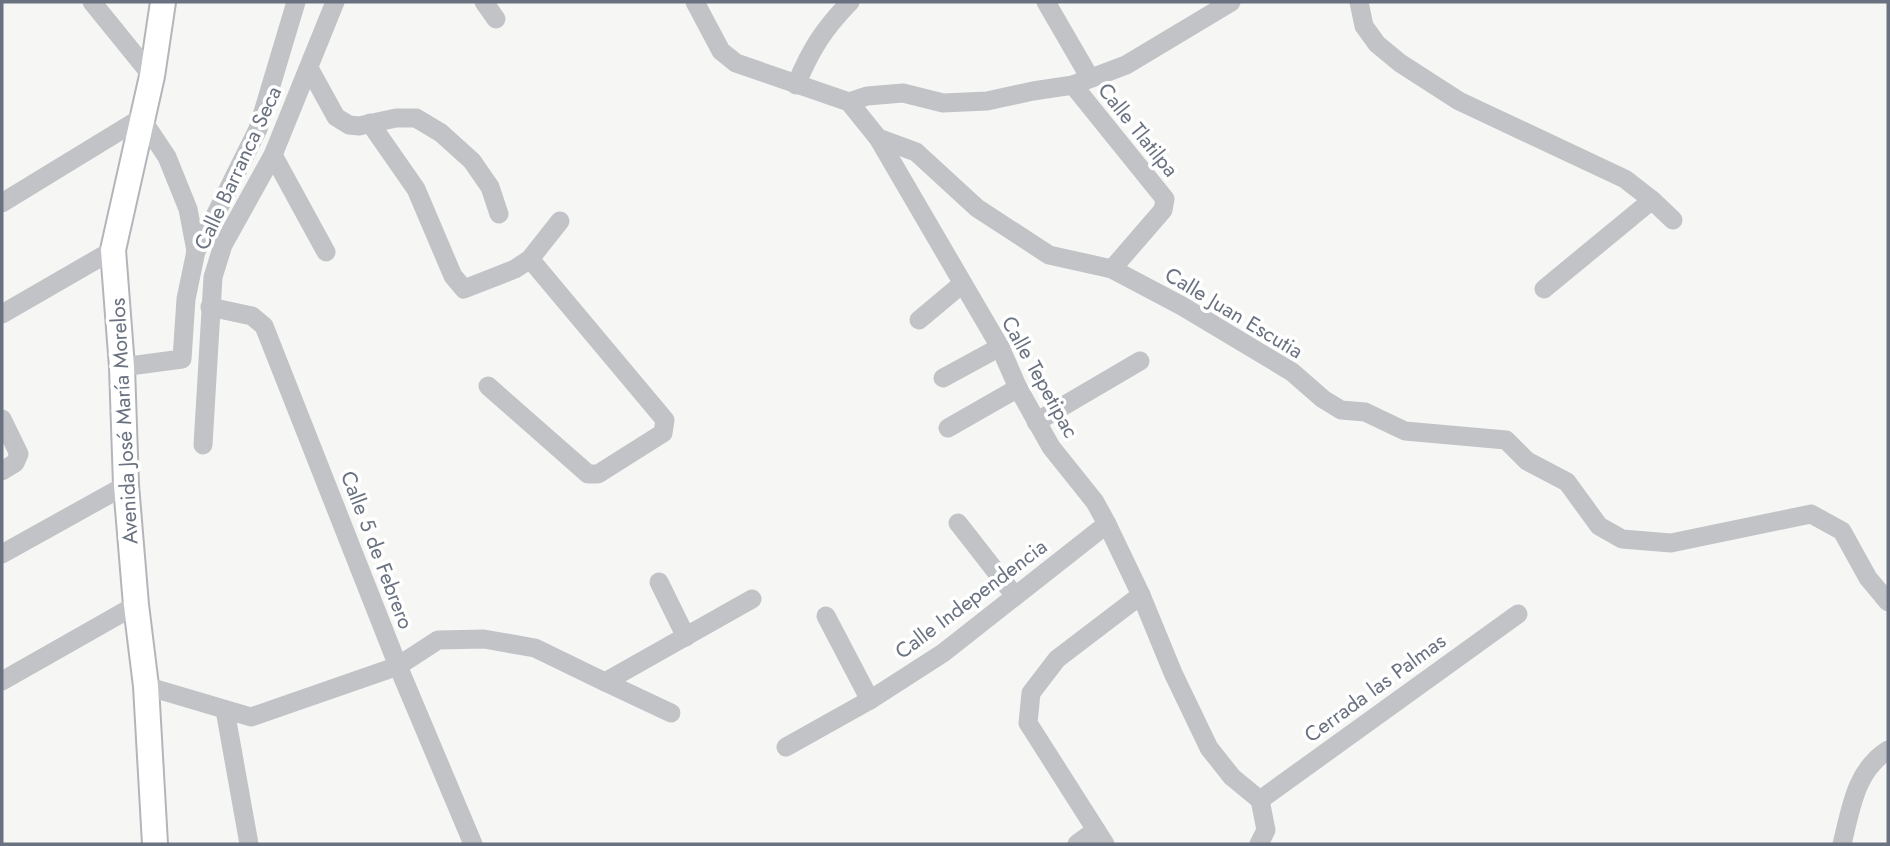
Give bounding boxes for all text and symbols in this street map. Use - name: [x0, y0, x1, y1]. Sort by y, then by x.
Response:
- street label: Calle Tlatilpa: [1091, 77, 1185, 183]
- street label: Calle Barranca Seca: [187, 81, 289, 255]
- street label: Calle Juan Escutia: [1159, 260, 1309, 366]
- street label: Avenida José María Morelos: [103, 297, 145, 545]
- street label: Calle Tepetipac: [994, 311, 1086, 443]
- street label: Calle 5 de Febrero: [333, 467, 421, 633]
- street label: Calle Independencia: [889, 532, 1053, 666]
- street label: Cerrada las Palmas: [1298, 626, 1452, 750]

